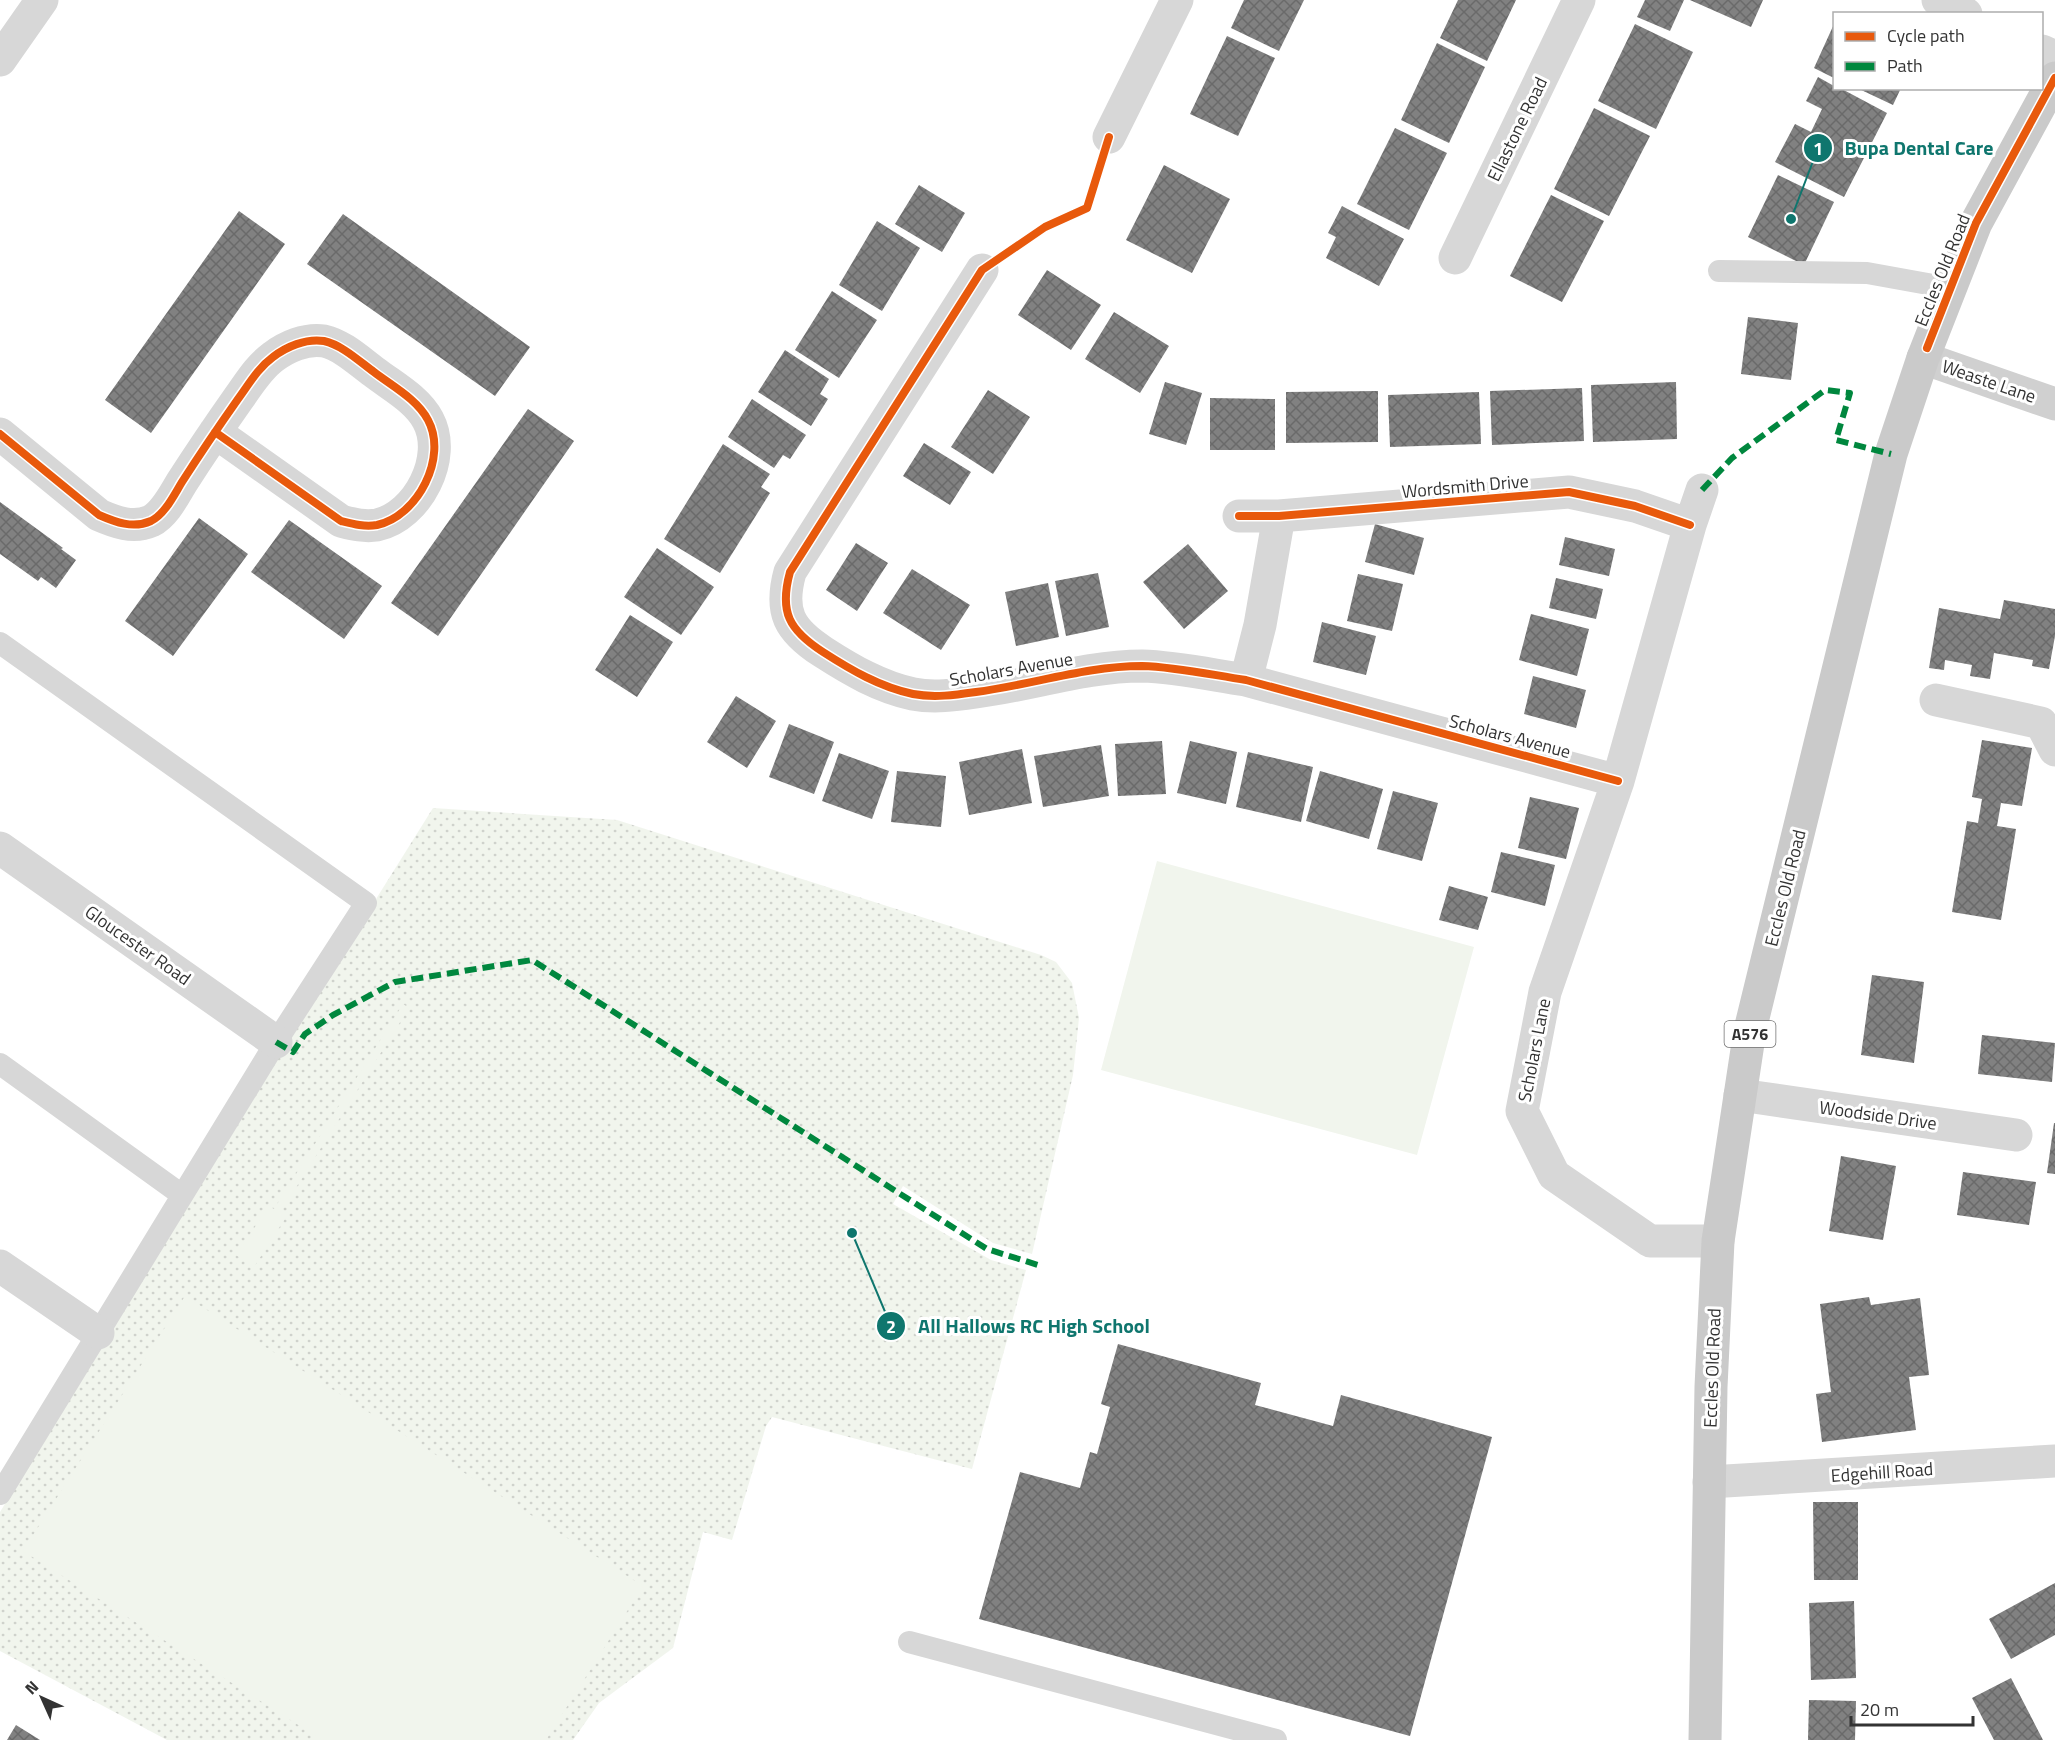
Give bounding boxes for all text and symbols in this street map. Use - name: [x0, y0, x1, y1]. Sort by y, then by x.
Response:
- legend: [1833, 12, 2043, 90]
- text: Cycle path: [1887, 22, 1965, 49]
- text: Path: [1887, 52, 1923, 79]
- street label: Ellastone Road: [1480, 72, 1554, 186]
- callout: Bupa Dental Care: [1803, 129, 2006, 167]
- text: Bupa Dental Care: [1845, 132, 1993, 163]
- text: 1: [1813, 135, 1823, 162]
- street label: Eccles Old Road: [1907, 210, 1977, 330]
- street label: Weaste Lane: [1938, 352, 2040, 410]
- street label: Wordsmith Drive: [1400, 467, 1530, 505]
- street label: Scholars Avenue: [947, 645, 1075, 693]
- street label: Scholars Avenue: [1446, 707, 1574, 765]
- street label: Eccles Old Road: [1757, 827, 1813, 949]
- street label: Gloucester Road: [79, 898, 197, 992]
- street label: Scholars Lane: [1511, 996, 1557, 1104]
- road number: A576: [1724, 1021, 1776, 1047]
- street label: Woodside Drive: [1818, 1093, 1938, 1137]
- callout: All Hallows RC High School: [876, 1307, 1162, 1345]
- street label: Eccles Old Road: [1696, 1308, 1728, 1428]
- text: All Hallows RC High School: [918, 1310, 1150, 1341]
- text: 2: [886, 1313, 896, 1340]
- street label: Edgehill Road: [1830, 1455, 1934, 1489]
- north arrow: [12, 1668, 72, 1728]
- text: N: [19, 1675, 44, 1700]
- scale bar: [1851, 1689, 1972, 1727]
- text: 20 m: [1860, 1696, 1899, 1723]

